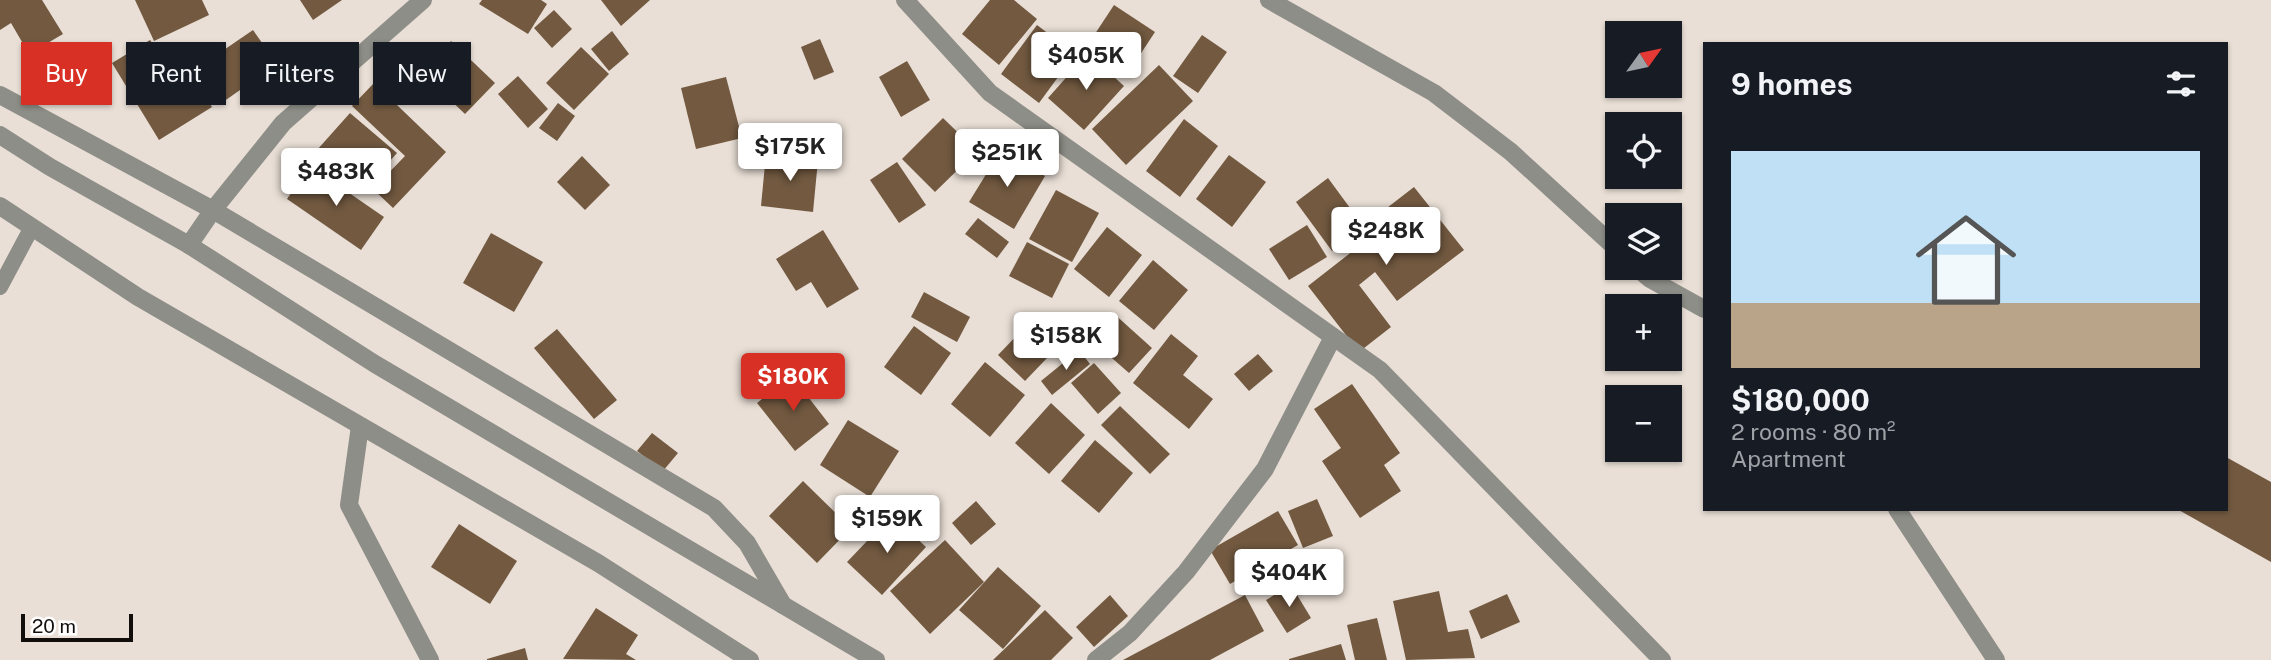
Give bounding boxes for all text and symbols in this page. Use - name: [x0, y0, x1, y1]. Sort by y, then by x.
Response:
- north arrow: [1605, 21, 1682, 98]
- map controls: [1605, 21, 1682, 462]
- pin: $405K: [1037, 32, 1135, 92]
- text: $405K: [1047, 41, 1125, 68]
- chip: Buy: [21, 42, 112, 105]
- chip: Rent: [126, 42, 226, 105]
- chip: Filters: [240, 42, 359, 105]
- chip: New: [373, 42, 471, 105]
- icon: filters: [2162, 65, 2200, 103]
- text: 9 homes: [1731, 66, 1853, 102]
- button: locate: [1605, 112, 1682, 189]
- pin: $175K: [741, 124, 839, 183]
- pin: $251K: [958, 130, 1056, 189]
- text: $175K: [754, 132, 826, 159]
- text: $251K: [971, 138, 1043, 165]
- pin: $483K: [287, 148, 385, 208]
- text: $483K: [297, 157, 375, 184]
- icon: home: [1903, 197, 2029, 323]
- button: layers: [1605, 203, 1682, 280]
- pin: $248K: [1337, 208, 1435, 267]
- text: $248K: [1347, 216, 1425, 243]
- button: +: [1605, 294, 1682, 371]
- pin: $158K: [1017, 312, 1115, 372]
- text: $158K: [1030, 321, 1102, 348]
- pin: $180K: [744, 354, 842, 413]
- text: $180K: [757, 362, 829, 389]
- text: $180,000: [1731, 382, 1870, 418]
- button: −: [1605, 385, 1682, 462]
- text: 2 rooms · 80 m²: [1731, 418, 1896, 445]
- text: Apartment: [1731, 445, 1846, 472]
- pin: $159K: [838, 496, 936, 555]
- text: $159K: [851, 504, 923, 531]
- pin: $404K: [1240, 550, 1338, 609]
- text: $404K: [1250, 558, 1328, 585]
- scale bar: [21, 611, 133, 643]
- text: 20 m: [32, 615, 76, 637]

